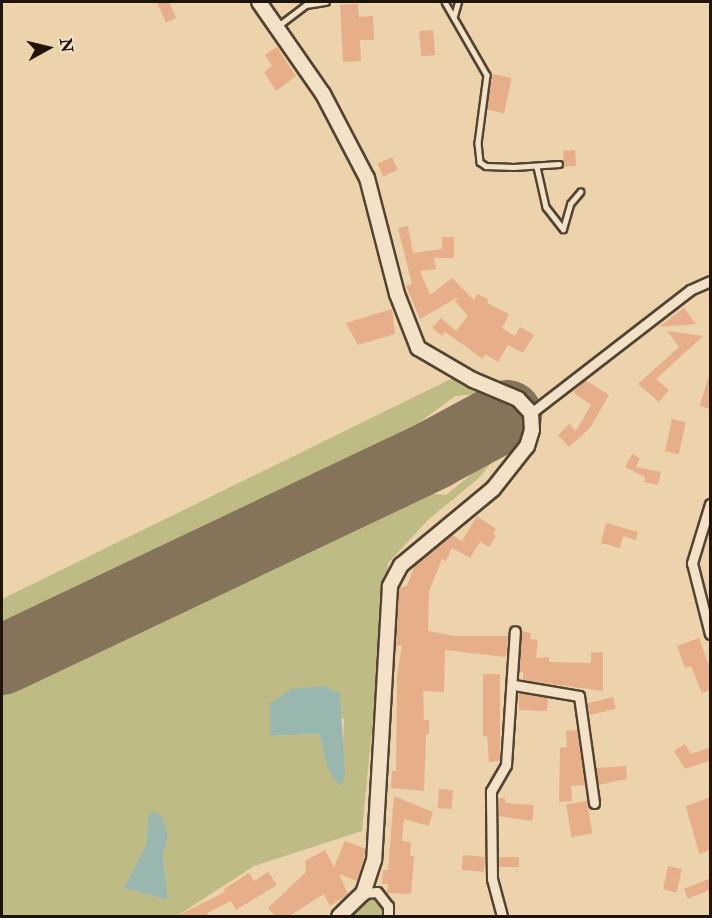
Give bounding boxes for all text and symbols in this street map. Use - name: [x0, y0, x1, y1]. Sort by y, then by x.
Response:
- north arrow: [18, 18, 78, 78]
- text: N: [55, 37, 77, 54]

